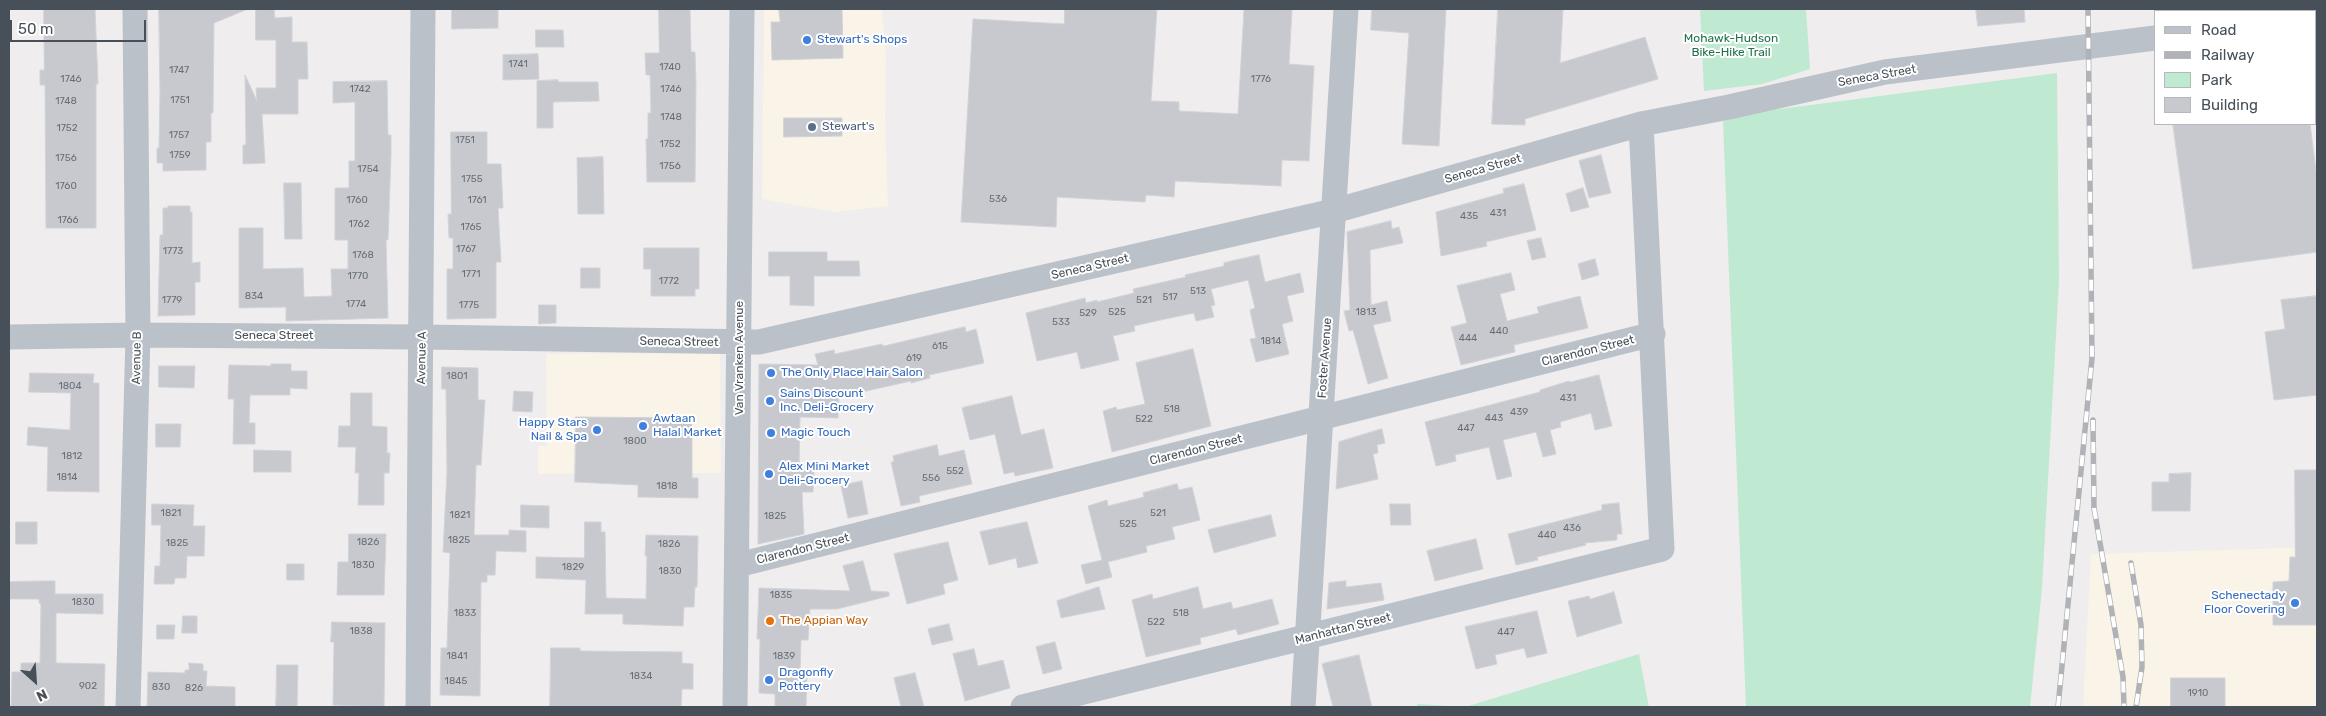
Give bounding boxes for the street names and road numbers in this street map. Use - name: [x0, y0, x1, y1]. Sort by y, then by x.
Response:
- street label: Seneca Street: [1837, 62, 1917, 90]
- street label: Seneca Street: [1443, 151, 1523, 187]
- street label: Seneca Street: [1050, 251, 1130, 283]
- street label: Van Vranken Avenue: [733, 301, 747, 415]
- street label: Foster Avenue: [1315, 317, 1335, 399]
- street label: Seneca Street: [234, 329, 314, 343]
- street label: Avenue B: [129, 331, 145, 385]
- street label: Avenue A: [414, 331, 430, 385]
- street label: Clarendon Street: [1540, 333, 1636, 369]
- street label: Seneca Street: [639, 334, 719, 350]
- street label: Clarendon Street: [1148, 432, 1244, 468]
- street label: Clarendon Street: [755, 531, 851, 567]
- street label: Manhattan Street: [1294, 610, 1392, 648]

